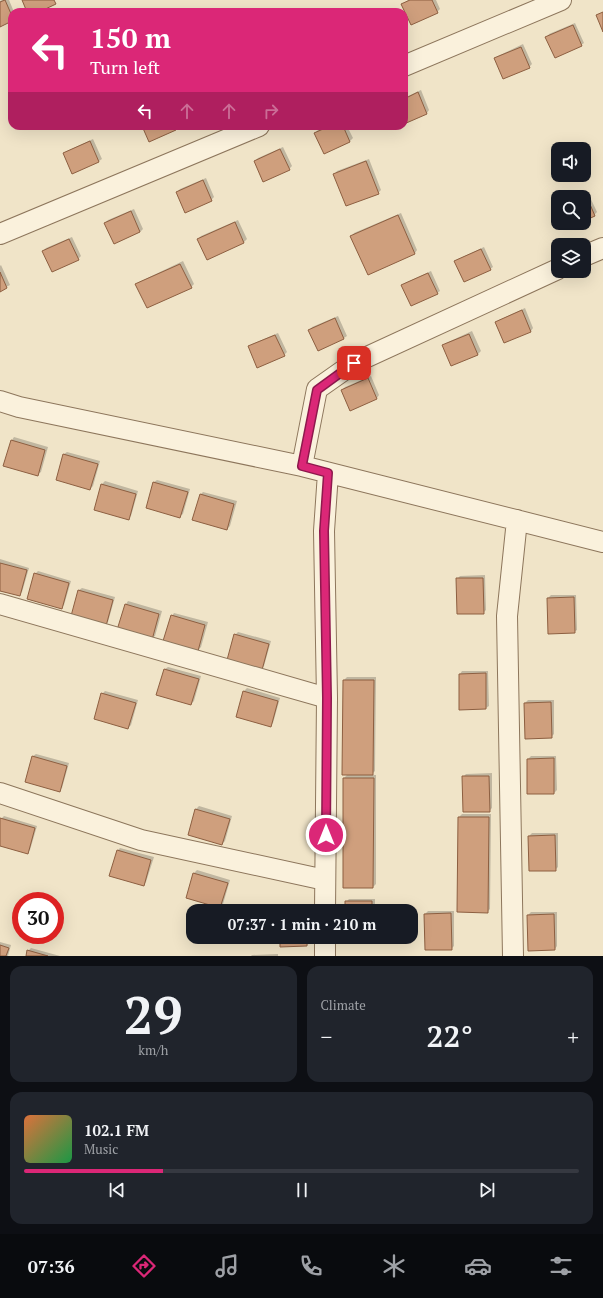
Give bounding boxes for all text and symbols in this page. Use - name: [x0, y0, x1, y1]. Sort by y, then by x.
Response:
- text: 150 m: [90, 19, 171, 56]
- icon: left: [24, 24, 76, 76]
- text: Turn left: [90, 55, 160, 79]
- icon: left: [134, 100, 156, 122]
- icon: ahead: [176, 100, 198, 122]
- icon: ahead: [218, 100, 240, 122]
- icon: right: [260, 100, 282, 122]
- map controls: [551, 142, 591, 278]
- button: sound: [551, 142, 591, 182]
- button: search: [551, 190, 591, 230]
- button: layers: [551, 238, 591, 278]
- pin: [337, 346, 371, 380]
- icon: arrive: [343, 352, 365, 374]
- position arrow: [305, 814, 347, 856]
- speed limit sign: 30: [12, 892, 64, 944]
- text: 07:37 · 1 min · 210 m: [228, 914, 376, 934]
- text: 29: [124, 980, 183, 1049]
- text: Climate: [321, 996, 366, 1014]
- text: 22°: [427, 1016, 473, 1056]
- text: −: [321, 1022, 332, 1051]
- text: +: [567, 1022, 579, 1051]
- text: km/h: [138, 1041, 168, 1059]
- text: 102.1 FM: [84, 1120, 149, 1140]
- text: Music: [84, 1140, 118, 1158]
- icon: previous: [106, 1179, 128, 1201]
- icon: pause: [291, 1179, 313, 1201]
- icon: next: [476, 1179, 498, 1201]
- icon: directions: [130, 1252, 158, 1280]
- icon: music: [213, 1252, 241, 1280]
- icon: phone: [297, 1252, 325, 1280]
- icon: climate: [380, 1252, 408, 1280]
- icon: car: [464, 1252, 492, 1280]
- icon: filters: [547, 1252, 575, 1280]
- text: 07:36: [28, 1254, 75, 1278]

